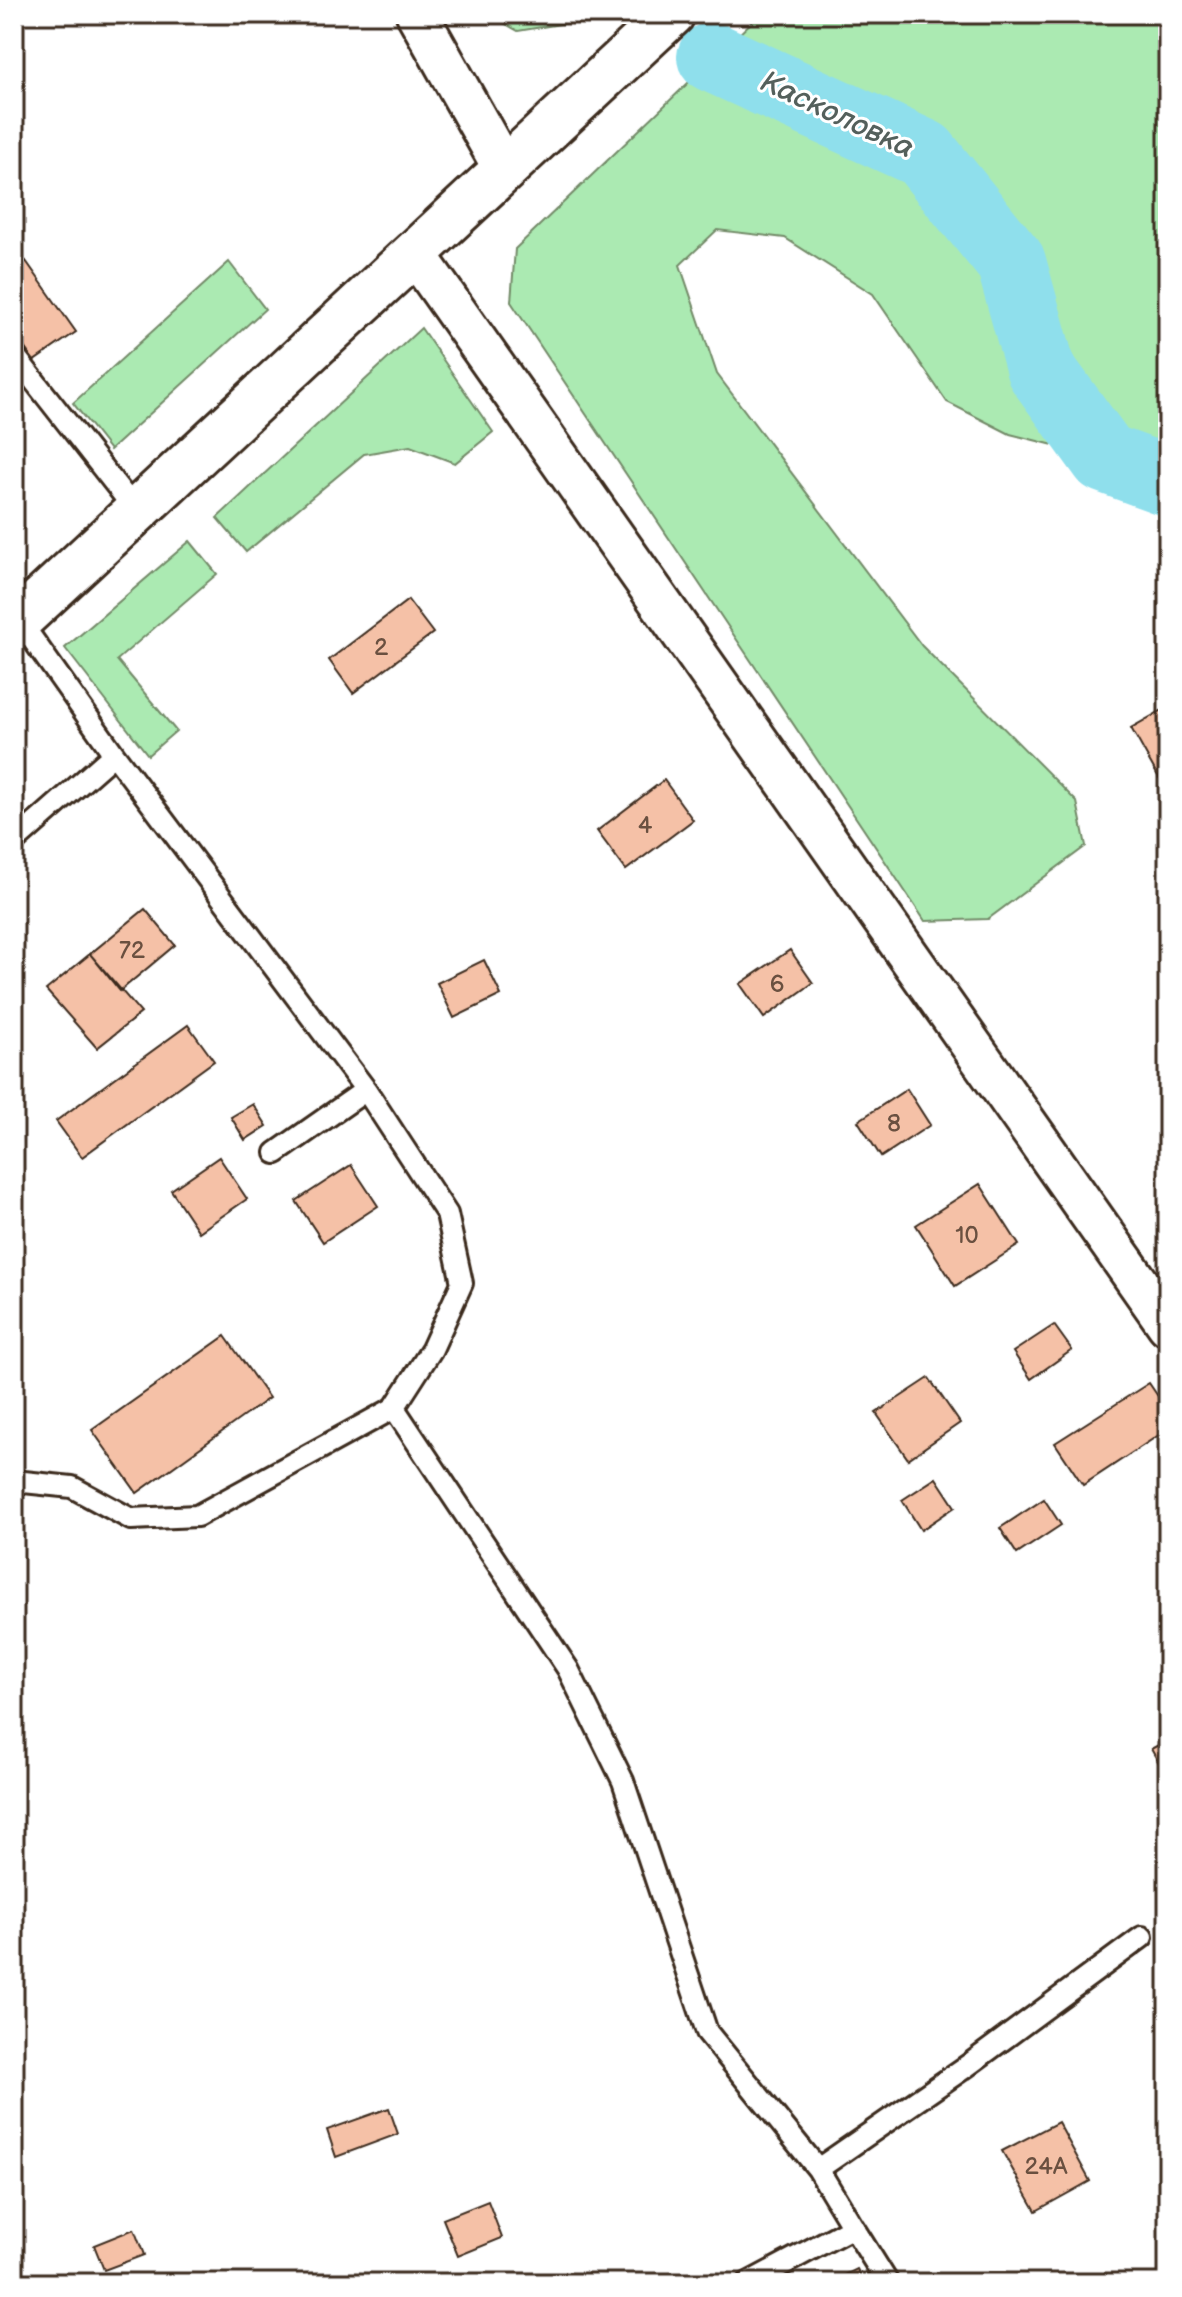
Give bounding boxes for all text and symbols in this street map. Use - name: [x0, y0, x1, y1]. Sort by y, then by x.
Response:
- water label: Касколовка: [754, 64, 920, 166]
- house number: 2: [374, 633, 388, 662]
- house number: 4: [638, 811, 653, 840]
- house number: 72: [119, 936, 145, 965]
- house number: 6: [770, 970, 784, 999]
- house number: 8: [887, 1109, 901, 1138]
- house number: 10: [955, 1221, 979, 1250]
- house number: 24А: [1025, 2152, 1068, 2181]

